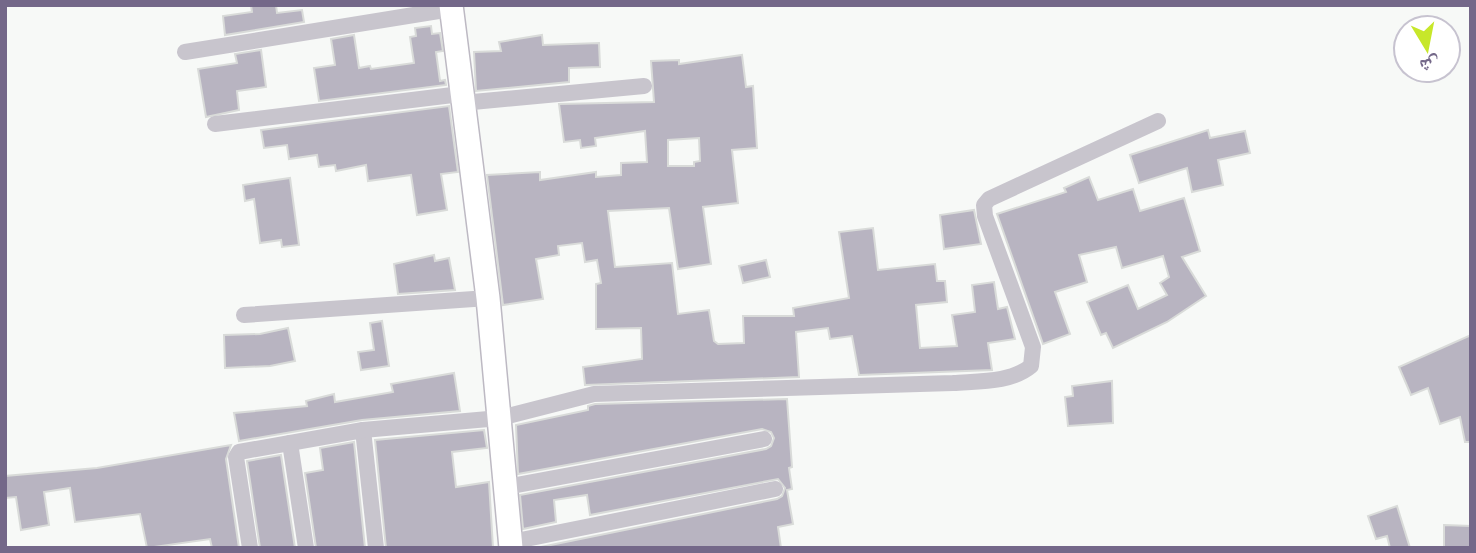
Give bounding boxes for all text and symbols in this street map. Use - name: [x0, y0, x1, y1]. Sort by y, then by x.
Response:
- north arrow: [1392, 14, 1462, 84]
- text: ش: [1418, 52, 1442, 79]

